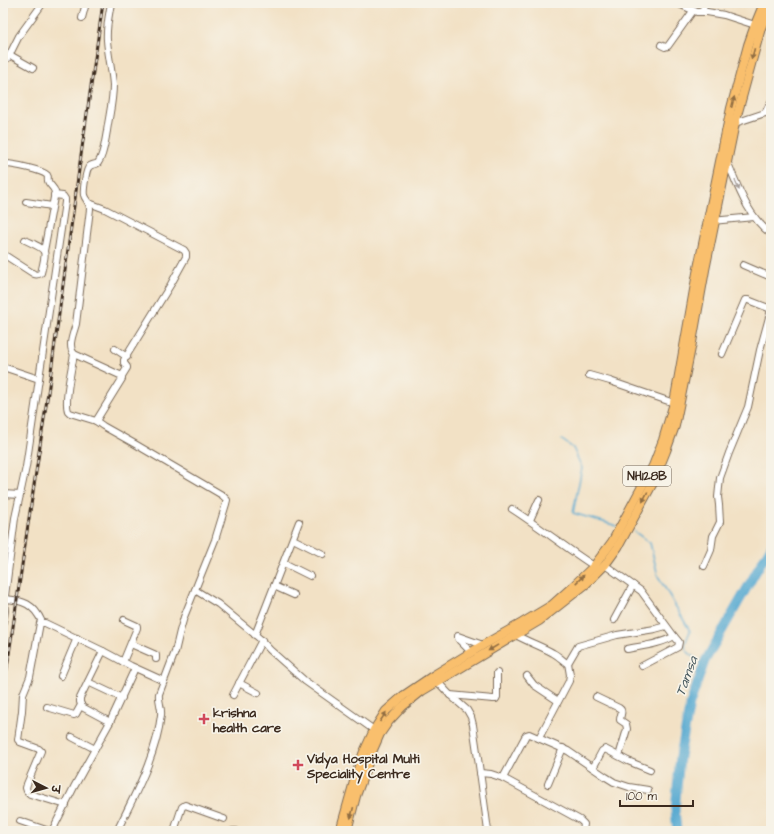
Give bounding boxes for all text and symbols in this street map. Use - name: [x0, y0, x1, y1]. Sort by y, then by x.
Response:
- one-way arrow: [750, 48, 756, 60]
- one-way arrow: [730, 96, 736, 108]
- one-way arrow: [734, 179, 740, 191]
- road number: NH128B: [623, 466, 671, 486]
- one-way arrow: [642, 492, 648, 503]
- one-way arrow: [575, 574, 585, 584]
- one-way arrow: [487, 645, 499, 652]
- water label: Tamsa: [671, 653, 704, 699]
- place label: krishna health care: [213, 704, 281, 737]
- one-way arrow: [379, 711, 387, 722]
- marker: krishna health care: [198, 713, 210, 725]
- place label: Vidya Hospital Multi Speciality Centre: [306, 750, 420, 784]
- marker: Vidya Hospital Multi Speciality Centre: [292, 759, 304, 771]
- north arrow: [26, 768, 66, 808]
- scale bar: [620, 782, 693, 808]
- text: उ: [47, 784, 63, 795]
- text: 100 m: [626, 788, 657, 805]
- one-way arrow: [348, 807, 354, 819]

